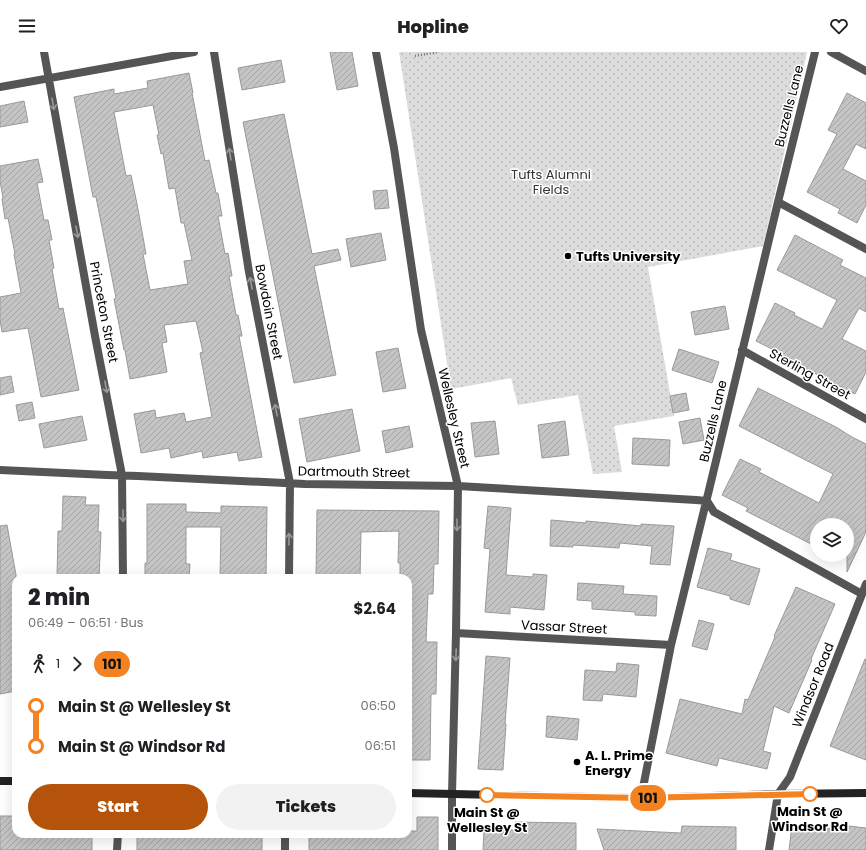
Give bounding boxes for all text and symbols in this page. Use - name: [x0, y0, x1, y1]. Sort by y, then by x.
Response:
- text: Hopline: [397, 14, 469, 39]
- icon: menu: [16, 15, 38, 37]
- icon: heart: [828, 15, 850, 37]
- street label: Buzzells Lane: [770, 63, 808, 149]
- one-way arrow: [50, 97, 58, 110]
- one-way arrow: [226, 148, 234, 161]
- park label: Tufts Alumni Fields: [511, 165, 591, 199]
- one-way arrow: [73, 225, 81, 238]
- place label: Tufts University: [576, 247, 681, 266]
- marker: Tufts University: [563, 251, 573, 261]
- street label: Princeton Street: [85, 260, 123, 365]
- street label: Bowdoin Street: [250, 263, 288, 362]
- one-way arrow: [247, 277, 255, 290]
- street label: Sterling Street: [766, 344, 854, 404]
- street label: Wellesley Street: [433, 366, 475, 470]
- street label: Buzzells Lane: [694, 378, 732, 464]
- one-way arrow: [102, 381, 110, 394]
- one-way arrow: [271, 404, 279, 417]
- street label: Dartmouth Street: [298, 462, 411, 482]
- one-way arrow: [119, 509, 127, 522]
- one-way arrow: [453, 518, 461, 531]
- map controls: [810, 518, 854, 562]
- button: layers: [810, 518, 854, 562]
- one-way arrow: [285, 533, 293, 546]
- text: 2 min: [28, 582, 90, 613]
- text: $2.64: [354, 598, 396, 619]
- text: 06:49 – 06:51 · Bus: [28, 613, 144, 632]
- street label: Vassar Street: [520, 615, 608, 639]
- street label: Windsor Road: [787, 640, 839, 730]
- one-way arrow: [452, 648, 460, 661]
- icon: walk: [28, 653, 50, 675]
- icon: forward: [66, 653, 88, 675]
- text: 1: [56, 654, 60, 673]
- text: 101: [102, 654, 122, 674]
- text: Main St @ Wellesley St: [58, 696, 231, 717]
- text: 06:50: [360, 696, 396, 715]
- text: Main St @ Windsor Rd: [58, 736, 226, 757]
- text: 06:51: [364, 736, 396, 755]
- place label: A. L. Prime Energy: [585, 746, 653, 780]
- marker: A. L. Prime Energy: [572, 757, 582, 767]
- button: Start: [28, 784, 208, 830]
- button: Tickets: [216, 784, 396, 830]
- line badge: 101: [625, 785, 671, 811]
- marker: Main St @ Windsor Rd: [802, 786, 818, 802]
- marker: Main St @ Wellesley St: [479, 787, 495, 803]
- text: 101: [638, 788, 658, 808]
- place label: Main St @ Windsor Rd: [772, 802, 848, 836]
- place label: Main St @ Wellesley St: [447, 803, 527, 837]

